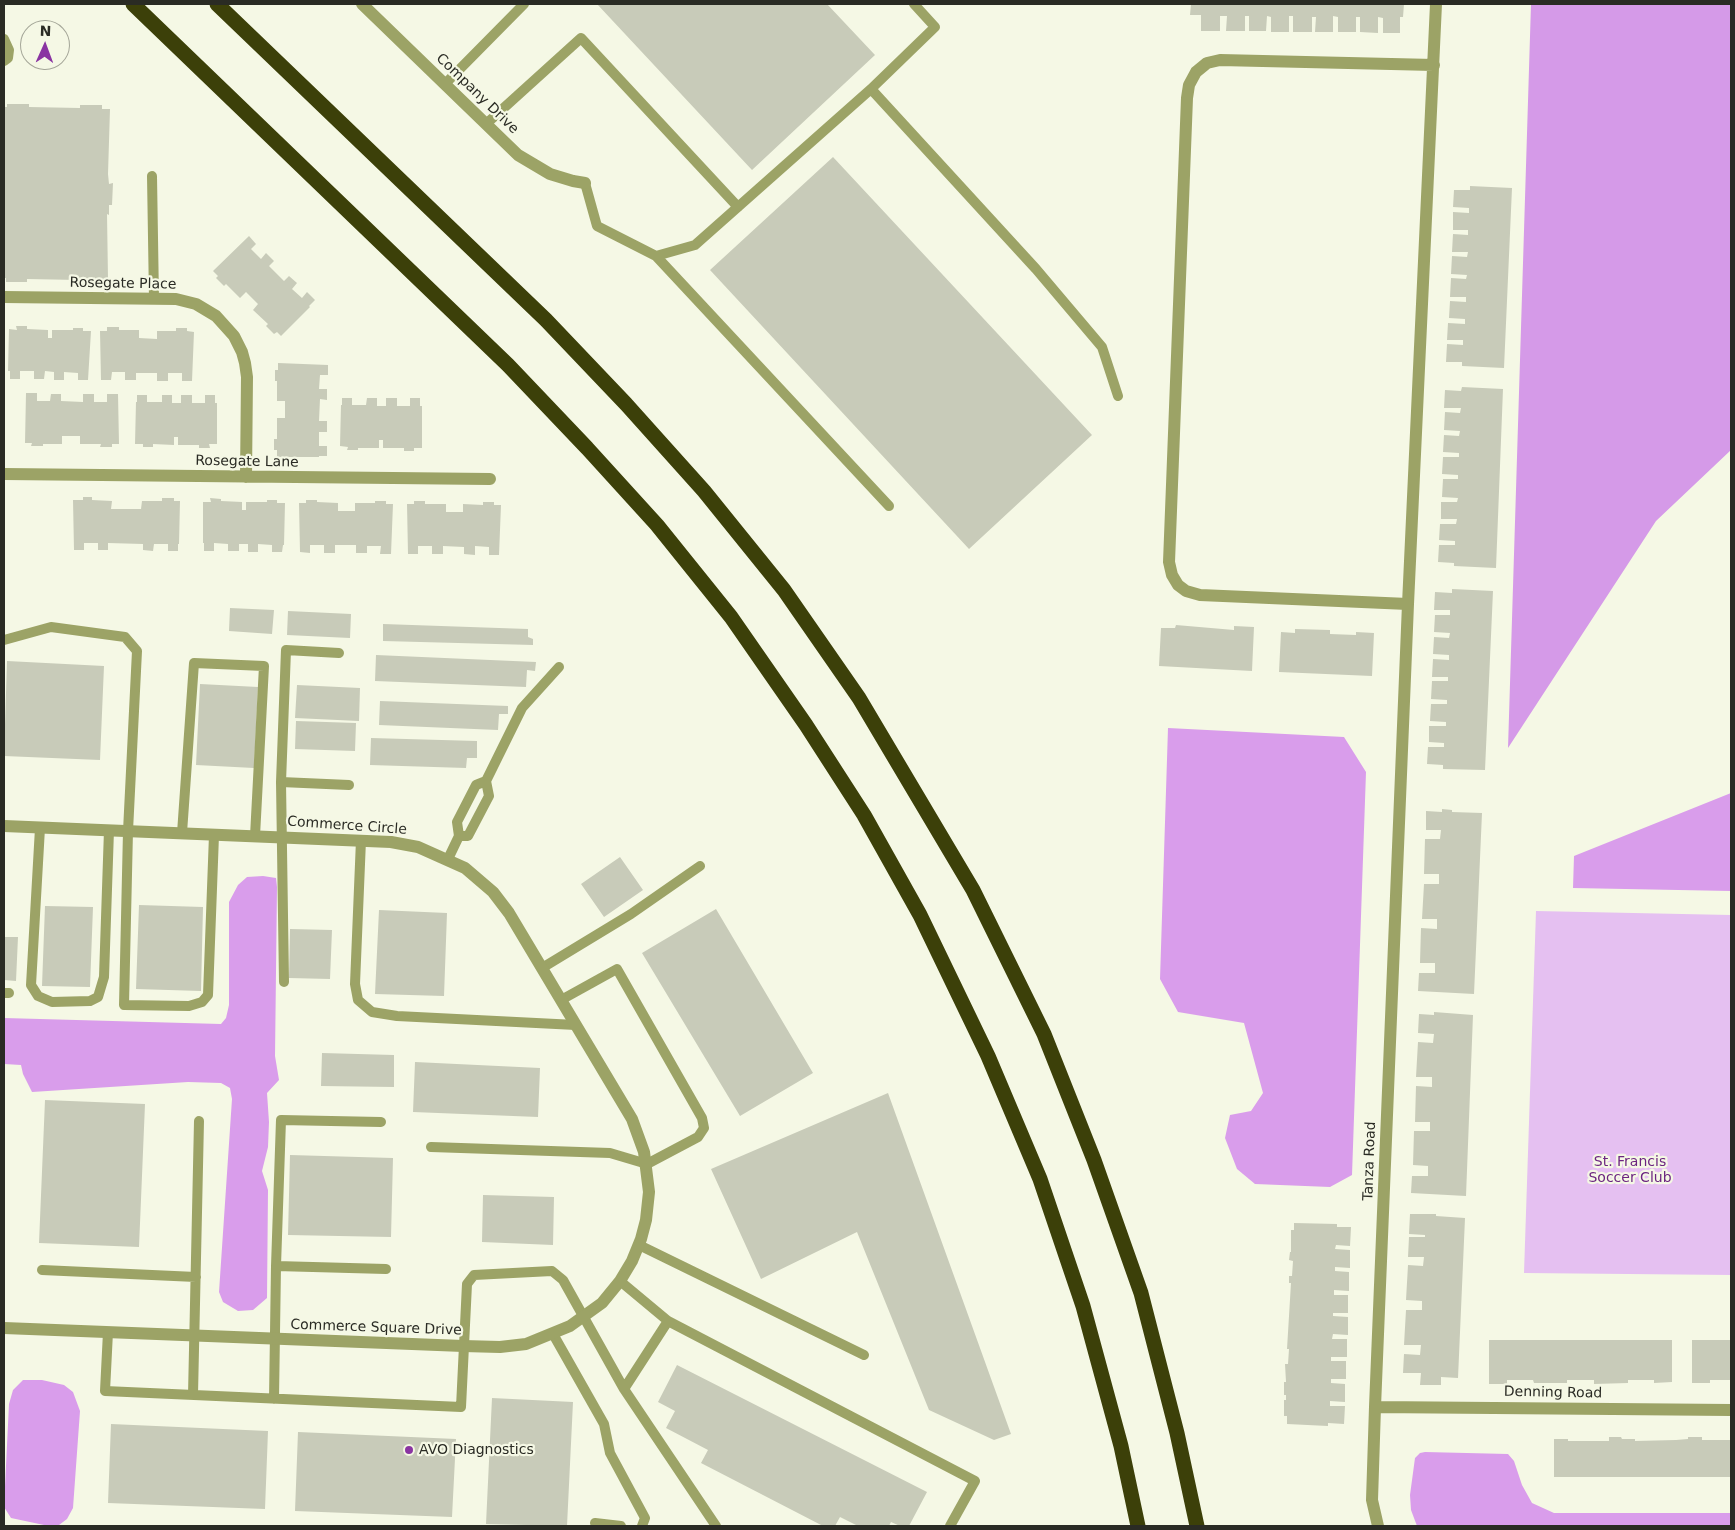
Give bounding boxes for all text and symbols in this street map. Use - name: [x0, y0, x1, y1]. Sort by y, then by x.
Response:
- north arrow: [20, 20, 70, 70]
- text: N: [39, 23, 52, 39]
- street label: Company Drive: [432, 50, 522, 138]
- street label: Rosegate Place: [69, 275, 177, 293]
- street label: Rosegate Lane: [195, 453, 299, 471]
- street label: Commerce Circle: [287, 813, 407, 839]
- street label: Tanza Road: [1360, 1121, 1380, 1201]
- park label: St. Francis Soccer Club: [1588, 1154, 1672, 1186]
- street label: Commerce Square Drive: [290, 1317, 462, 1339]
- street label: Denning Road: [1504, 1384, 1602, 1402]
- place label: AVO Diagnostics: [419, 1442, 534, 1458]
- marker: AVO Diagnostics: [403, 1444, 415, 1456]

